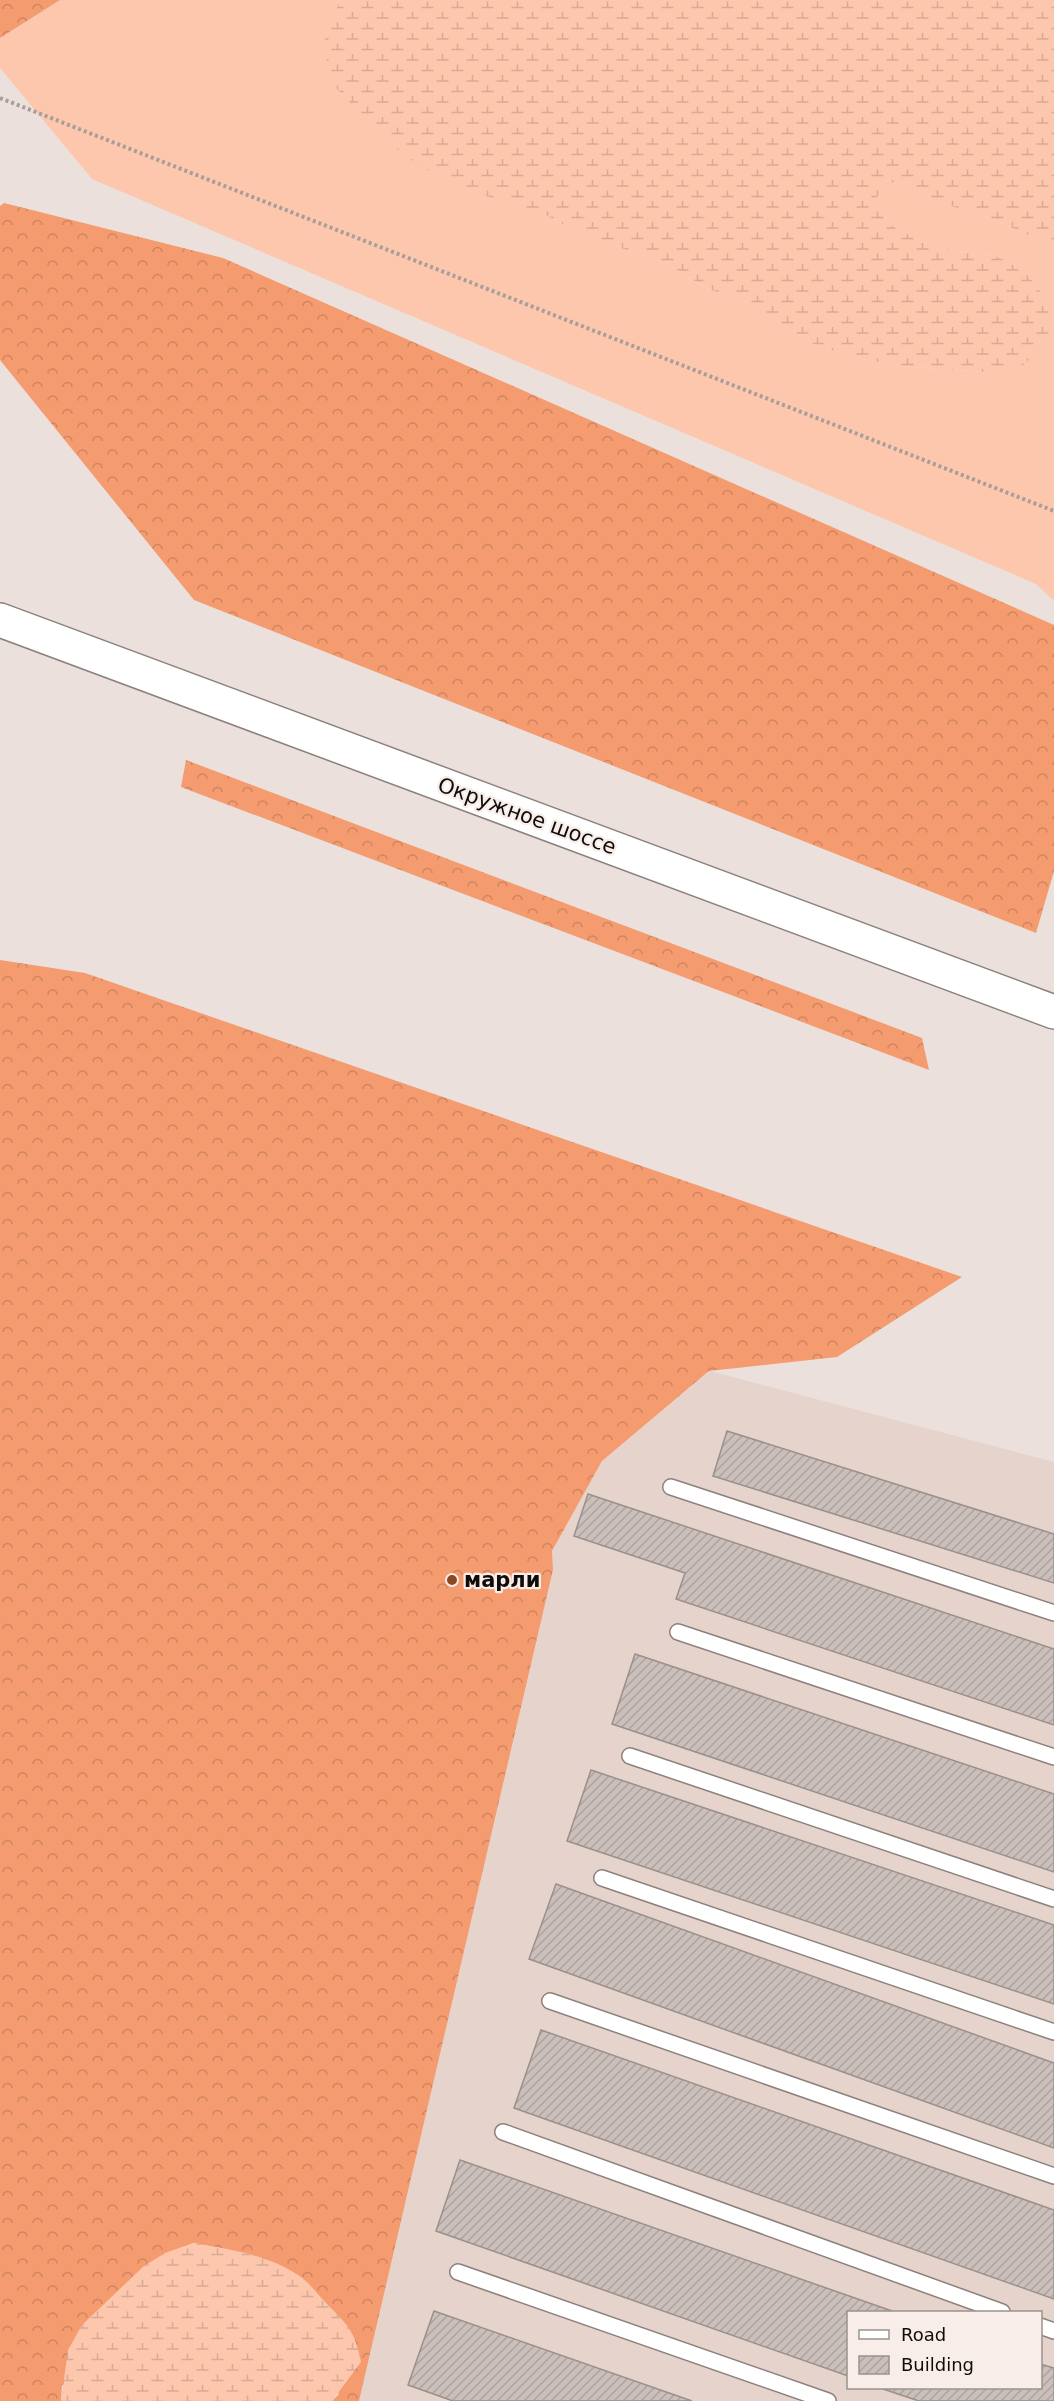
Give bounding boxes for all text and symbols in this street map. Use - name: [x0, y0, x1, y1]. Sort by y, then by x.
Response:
- street label: Окружное шоссе: [434, 773, 620, 859]
- place label: марли: [464, 1568, 540, 1592]
- marker: марли: [445, 1573, 459, 1587]
- legend: [847, 2311, 1042, 2389]
- text: Road: [901, 2324, 946, 2345]
- text: Building: [901, 2354, 974, 2375]

